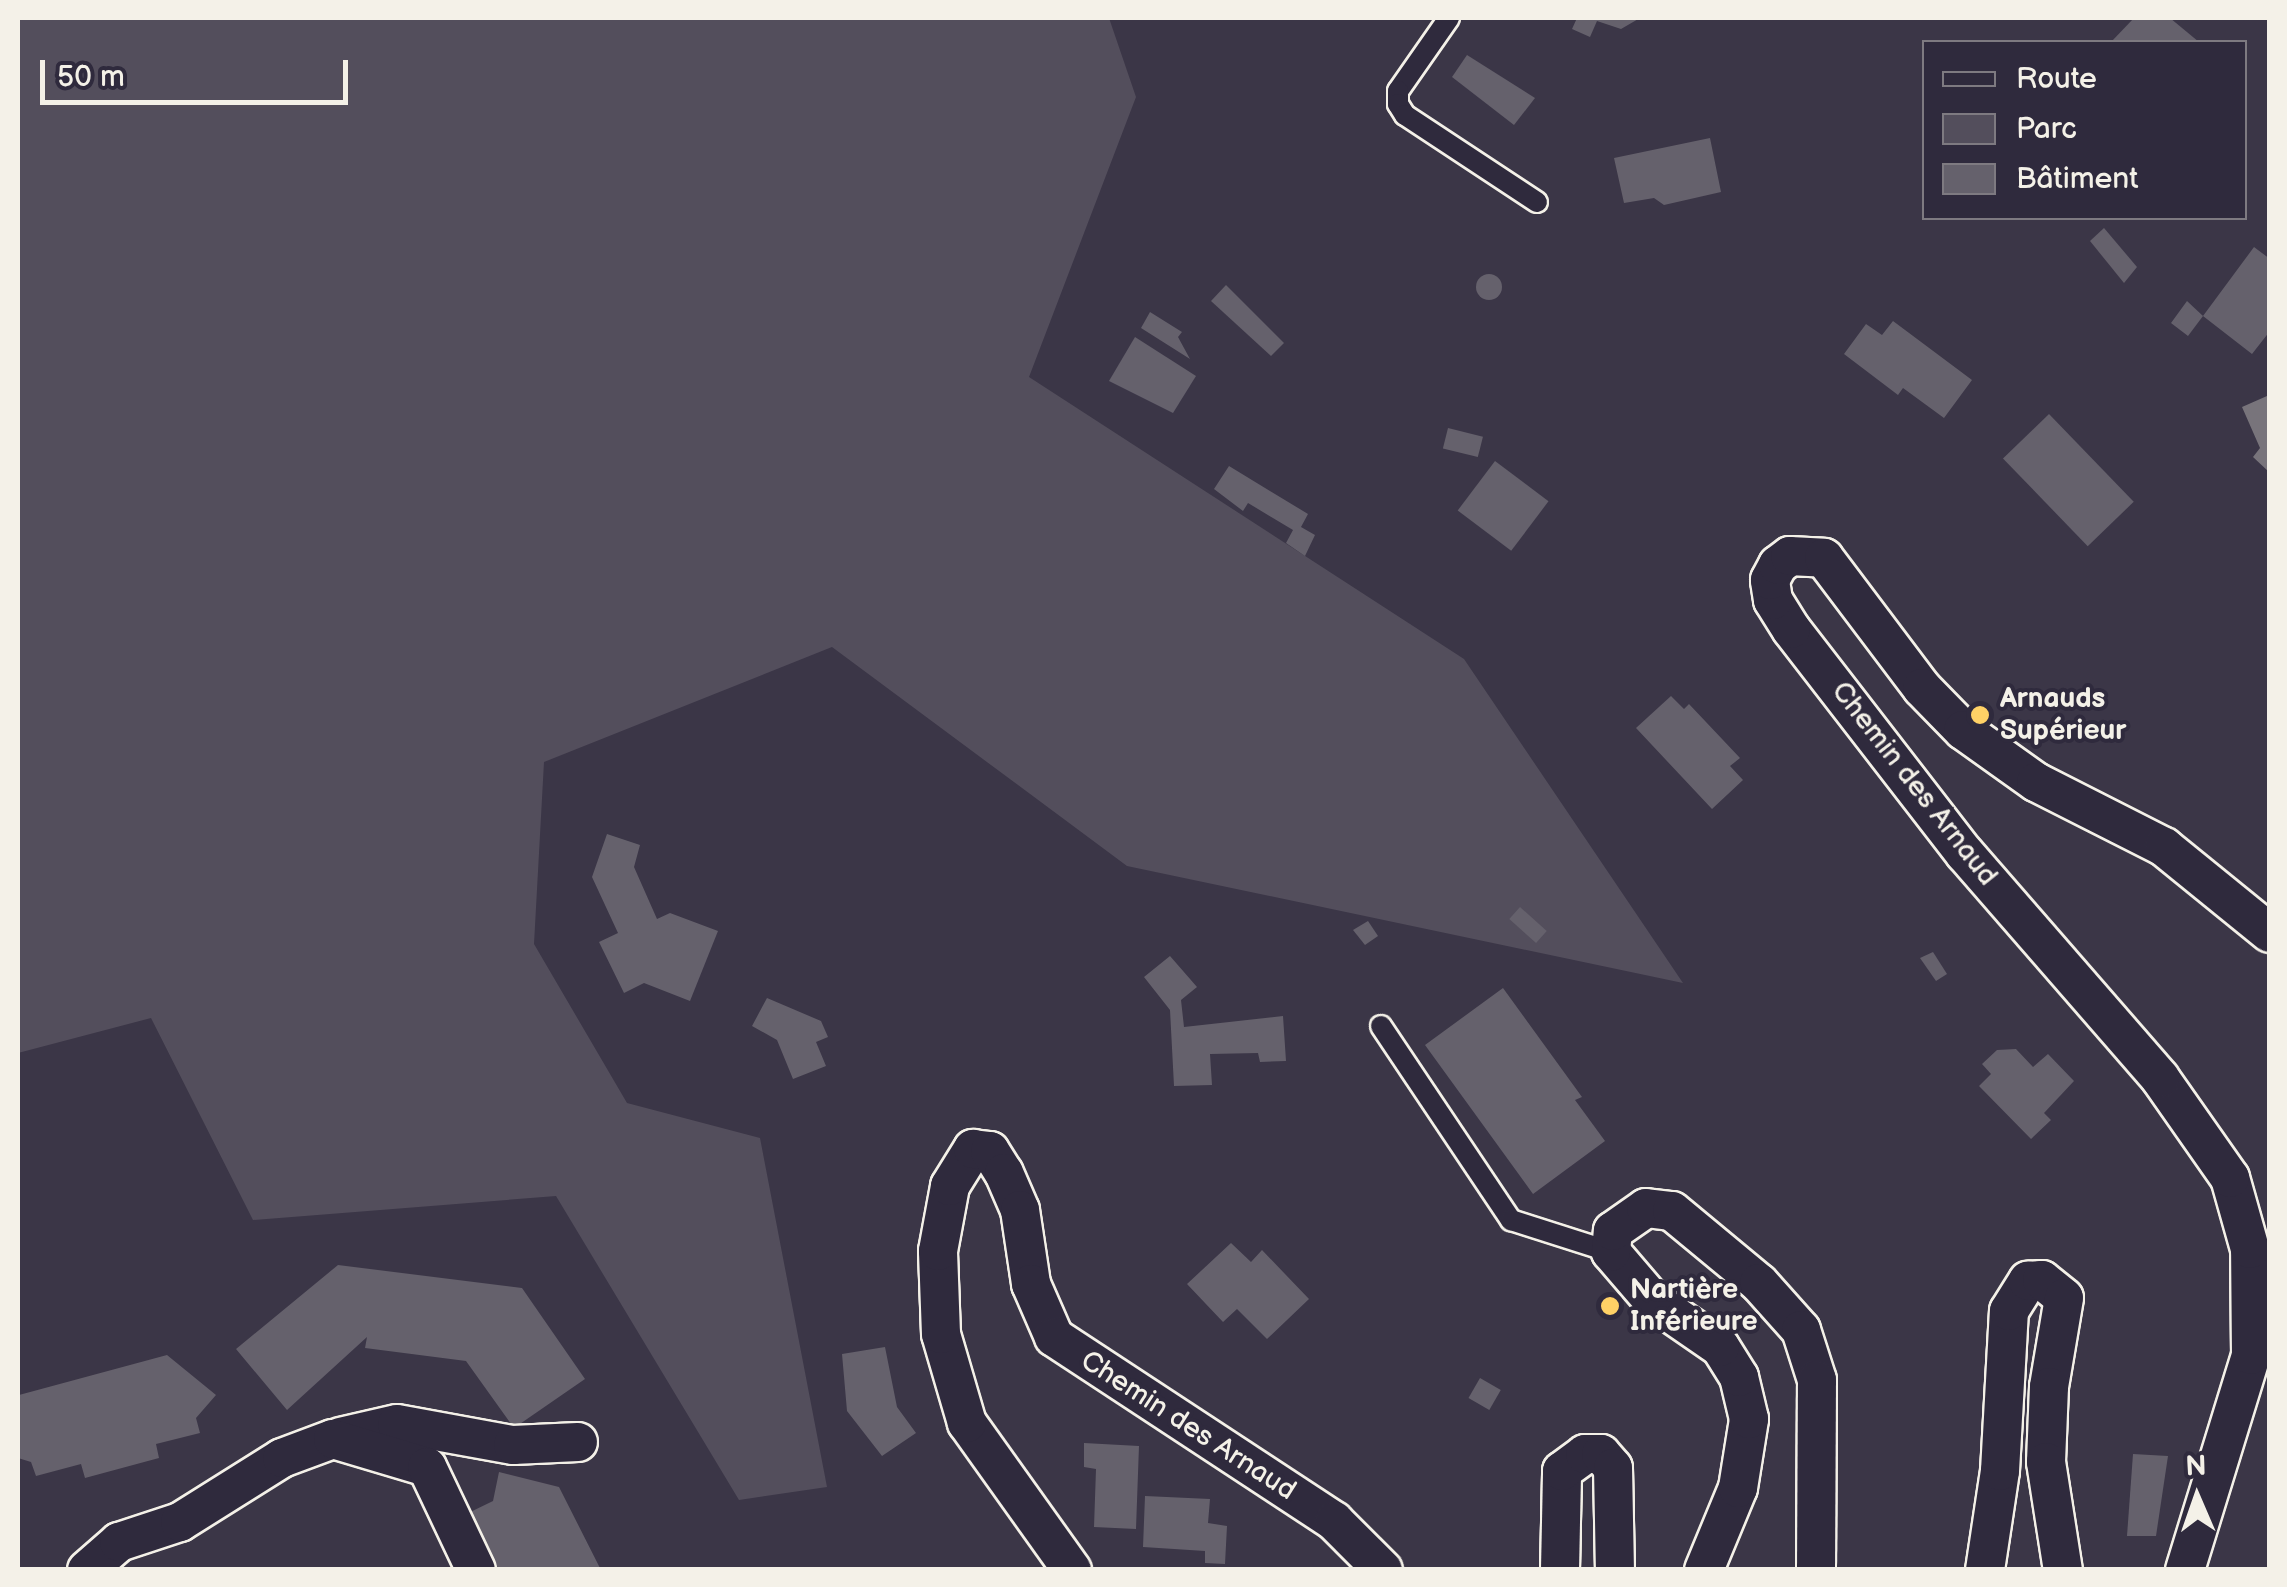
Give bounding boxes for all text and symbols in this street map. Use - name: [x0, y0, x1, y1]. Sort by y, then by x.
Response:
- scale bar: [45, 40, 352, 102]
- legend: [1922, 40, 2247, 220]
- text: 50 m: [57, 59, 125, 95]
- text: Route: [2016, 61, 2097, 97]
- text: Parc: [2016, 111, 2077, 147]
- text: Bâtiment: [2016, 161, 2139, 197]
- street label: Chemin des Arnaud: [1824, 675, 2004, 893]
- place label: Arnauds Supérieur: [2000, 682, 2126, 748]
- marker: Arnauds Supérieur: [1969, 704, 1991, 726]
- place label: Nartière Inférieure: [1630, 1273, 1758, 1339]
- marker: Nartière Inférieure: [1599, 1295, 1621, 1317]
- street label: Chemin des Arnaud: [1074, 1344, 1302, 1508]
- north arrow: [2147, 1447, 2247, 1547]
- text: N: [2185, 1450, 2207, 1483]

